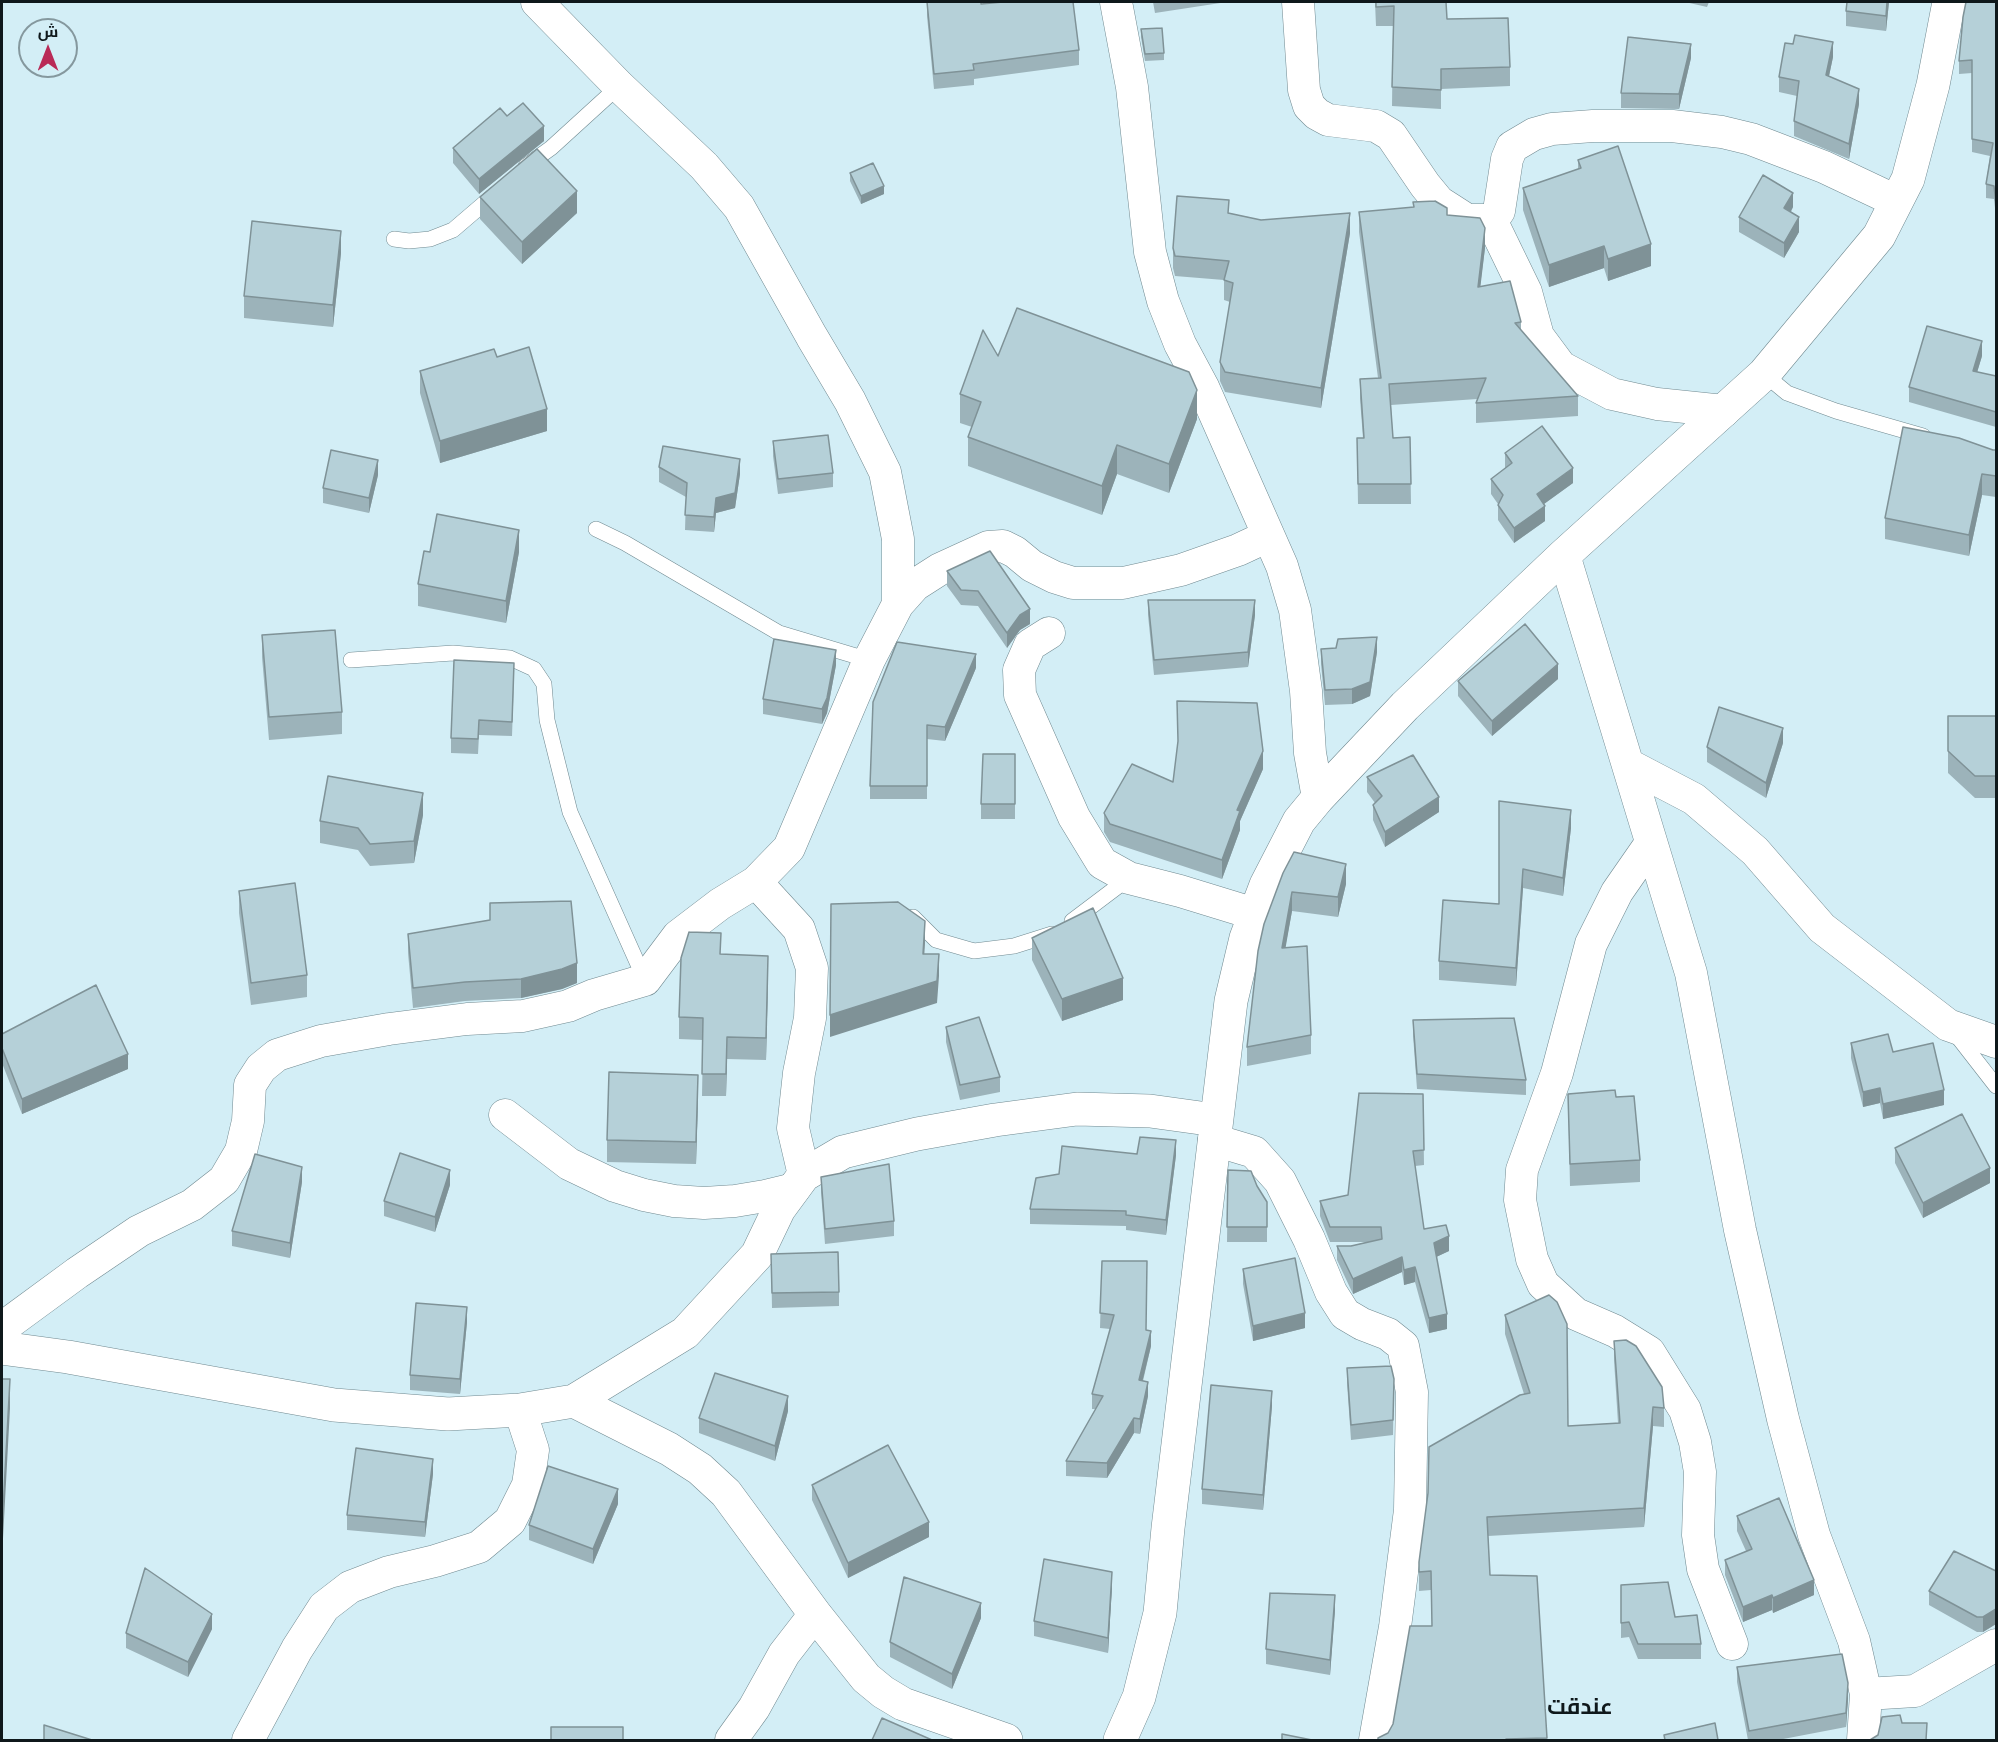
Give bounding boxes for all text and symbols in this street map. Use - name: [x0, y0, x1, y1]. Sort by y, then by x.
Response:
- north arrow: [18, 18, 78, 78]
- text: ش: [38, 22, 58, 41]
- district label: عندقت: [1547, 1695, 1613, 1721]

